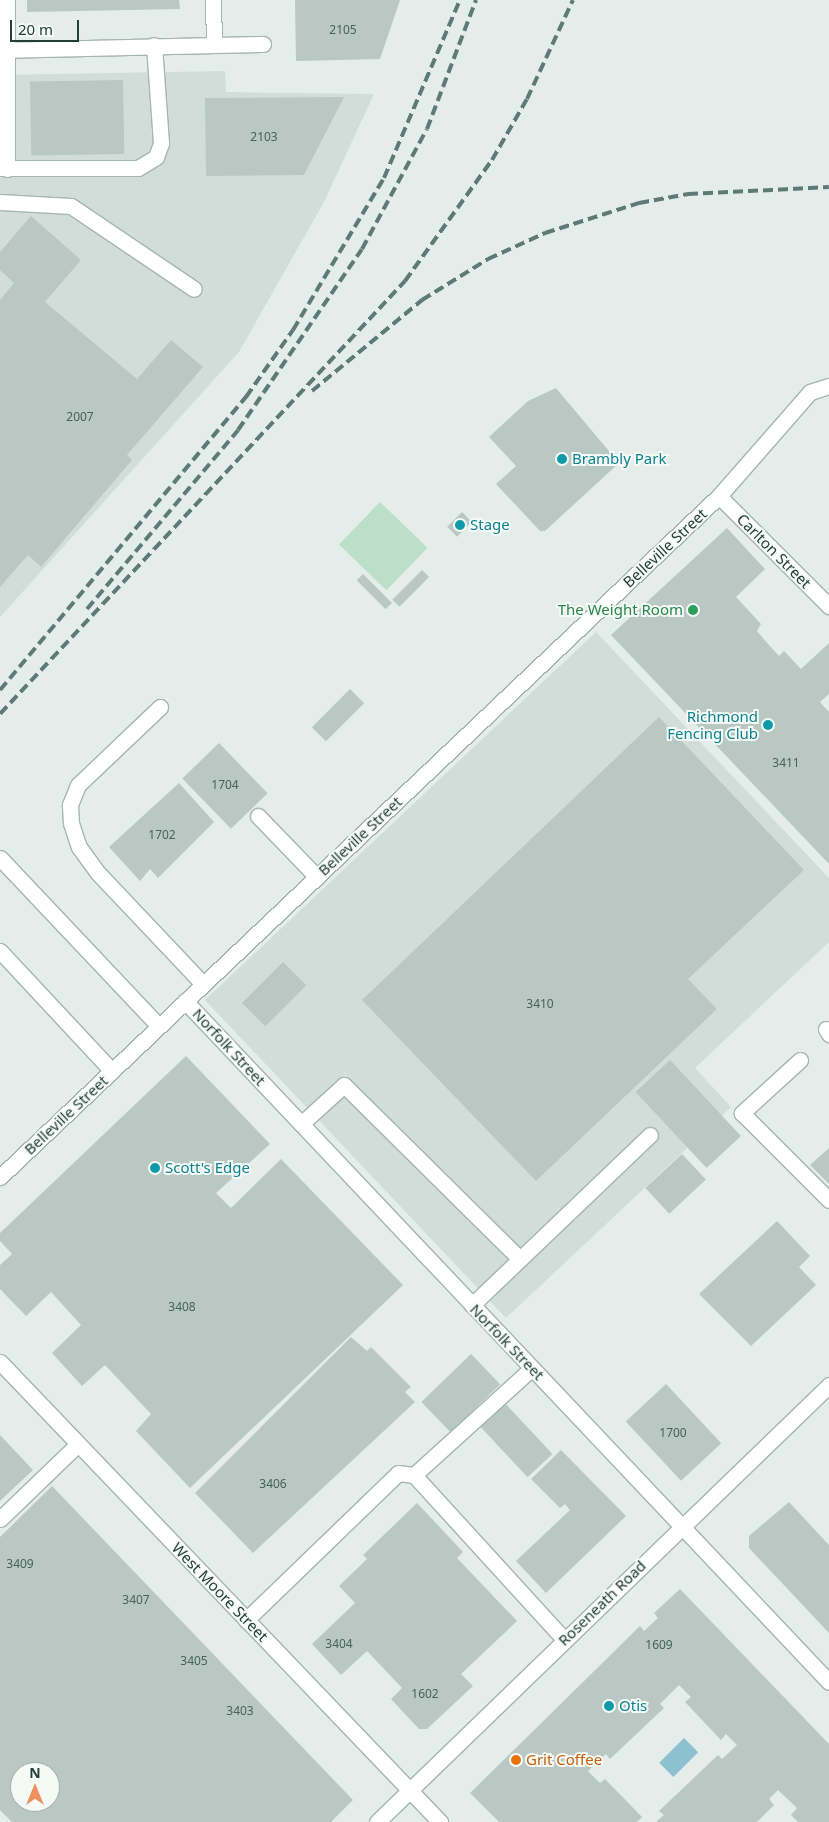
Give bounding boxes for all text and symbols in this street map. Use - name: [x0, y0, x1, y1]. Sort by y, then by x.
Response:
- scale bar: [12, 10, 81, 42]
- text: 20 m: [18, 19, 53, 39]
- house number: 2105: [329, 23, 357, 37]
- house number: 2103: [250, 130, 278, 144]
- house number: 2007: [66, 410, 94, 424]
- place label: Brambly Park: [572, 450, 666, 468]
- marker: Brambly Park: [556, 453, 568, 465]
- street label: Belleville Street: [620, 505, 710, 591]
- street label: Carlton Street: [733, 510, 815, 592]
- place label: Stage: [470, 516, 510, 534]
- marker: Stage: [454, 519, 466, 531]
- place label: The Weight Room: [558, 601, 683, 619]
- marker: The Weight Room: [687, 604, 699, 616]
- place label: Richmond Fencing Club: [667, 707, 758, 742]
- marker: Richmond Fencing Club: [762, 719, 774, 731]
- house number: 3411: [772, 756, 800, 770]
- house number: 1704: [211, 778, 239, 792]
- street label: Belleville Street: [315, 793, 405, 879]
- house number: 1702: [148, 828, 176, 842]
- house number: 3410: [526, 997, 554, 1011]
- street label: Norfolk Street: [189, 1005, 269, 1089]
- street label: Belleville Street: [21, 1072, 111, 1158]
- place label: Scott's Edge: [165, 1159, 250, 1177]
- marker: Scott's Edge: [149, 1162, 161, 1174]
- house number: 3408: [168, 1300, 196, 1314]
- street label: Norfolk Street: [466, 1300, 548, 1384]
- house number: 1700: [659, 1426, 687, 1440]
- house number: 3406: [259, 1477, 287, 1491]
- street label: West Moore Street: [168, 1539, 272, 1645]
- house number: 3409: [6, 1557, 34, 1571]
- street label: Roseneath Road: [554, 1557, 650, 1649]
- house number: 3407: [122, 1593, 150, 1607]
- house number: 3404: [325, 1637, 353, 1651]
- house number: 1609: [645, 1638, 673, 1652]
- house number: 3405: [180, 1654, 208, 1668]
- house number: 1602: [411, 1687, 439, 1701]
- place label: Otis: [619, 1697, 647, 1715]
- marker: Otis: [603, 1700, 615, 1712]
- house number: 3403: [226, 1704, 254, 1718]
- place label: Grit Coffee: [526, 1751, 602, 1769]
- marker: Grit Coffee: [510, 1754, 522, 1766]
- north arrow: [10, 1762, 60, 1812]
- text: N: [29, 1763, 41, 1782]

